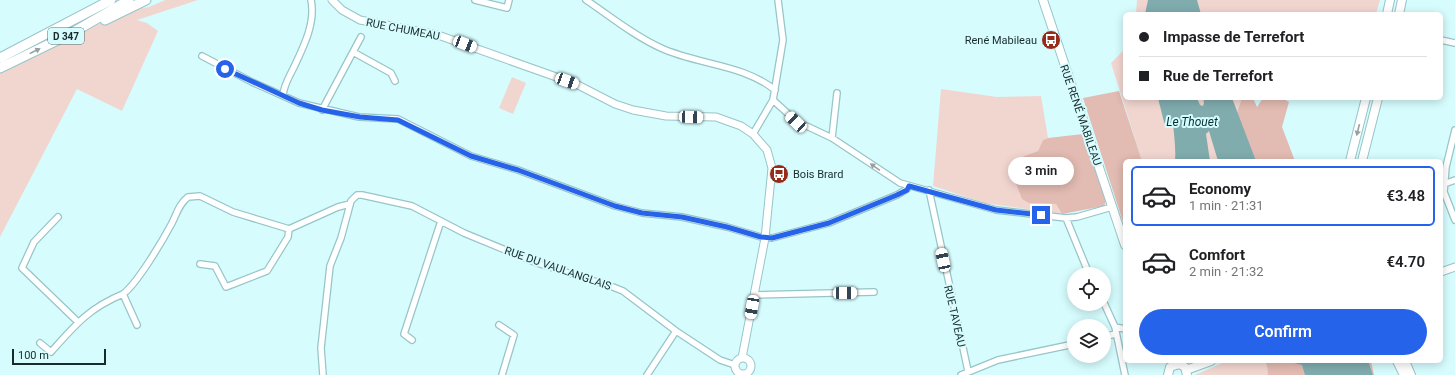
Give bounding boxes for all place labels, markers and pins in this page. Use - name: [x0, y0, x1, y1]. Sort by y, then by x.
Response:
- bus stop icon: René Mabileau: [1040, 29, 1062, 51]
- place label: René Mabileau: [965, 34, 1037, 47]
- bus stop icon: Bois Brard: [768, 163, 790, 185]
- place label: Bois Brard: [793, 168, 843, 181]

